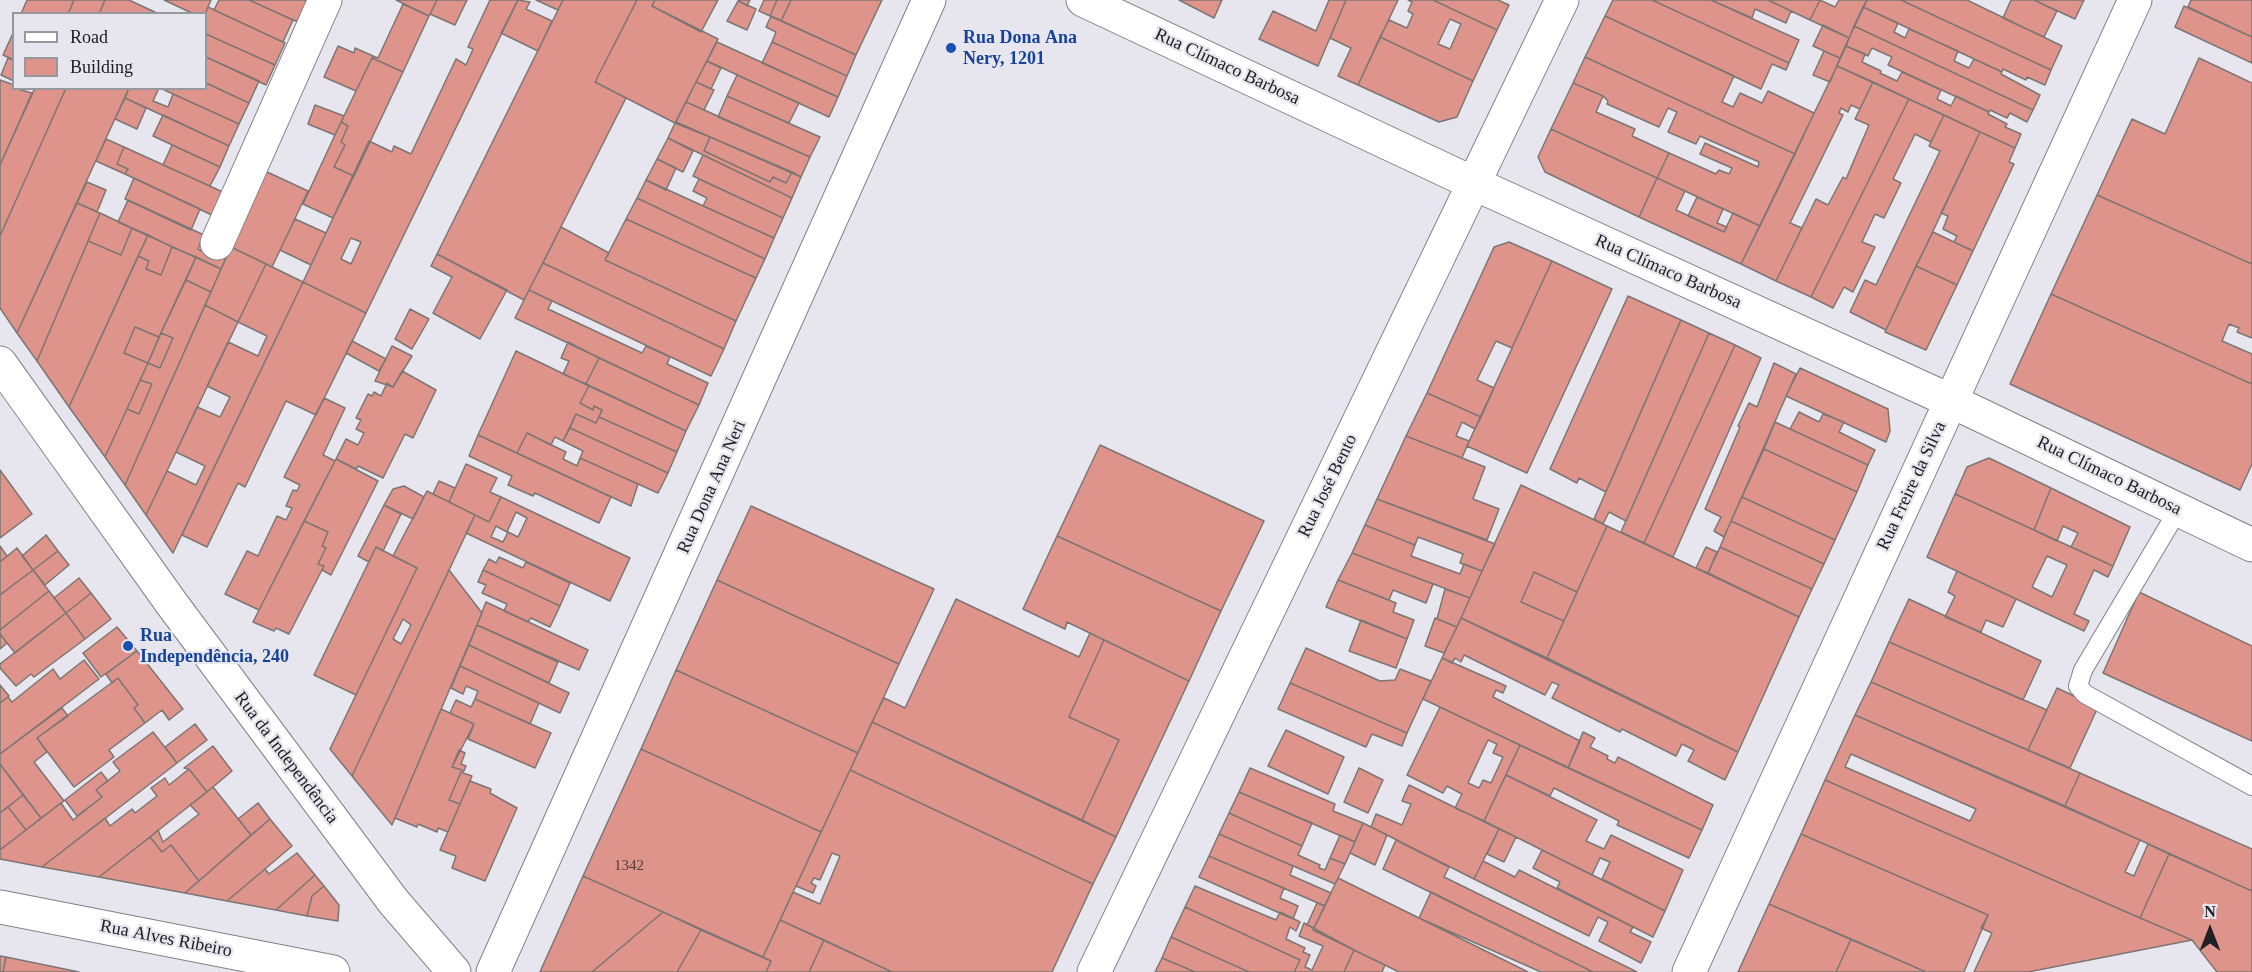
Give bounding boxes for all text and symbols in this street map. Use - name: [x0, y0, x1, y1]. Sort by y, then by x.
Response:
- legend: [12, 12, 207, 90]
- street label: Rua Clímaco Barbosa: [1151, 24, 1303, 110]
- text: Road: [70, 27, 108, 47]
- place label: Rua Dona Ana Nery, 1201: [963, 27, 1077, 70]
- marker: Rua Dona Ana Nery, 1201: [944, 41, 958, 55]
- text: Building: [70, 57, 133, 77]
- street label: Rua Clímaco Barbosa: [1591, 230, 1745, 314]
- street label: Rua Dona Ana Neri: [673, 417, 751, 557]
- street label: Rua Freire da Silva: [1873, 418, 1951, 554]
- street label: Rua José Bento: [1294, 431, 1362, 541]
- street label: Rua Clímaco Barbosa: [2033, 432, 2185, 520]
- place label: Rua Independência, 240: [140, 625, 289, 668]
- marker: Rua Independência, 240: [121, 639, 135, 653]
- street label: Rua da Independência: [229, 688, 343, 828]
- house number: 1342: [614, 857, 644, 875]
- north arrow: [2180, 900, 2240, 960]
- text: N: [2204, 903, 2216, 920]
- street label: Rua Alves Ribeiro: [98, 916, 234, 962]

